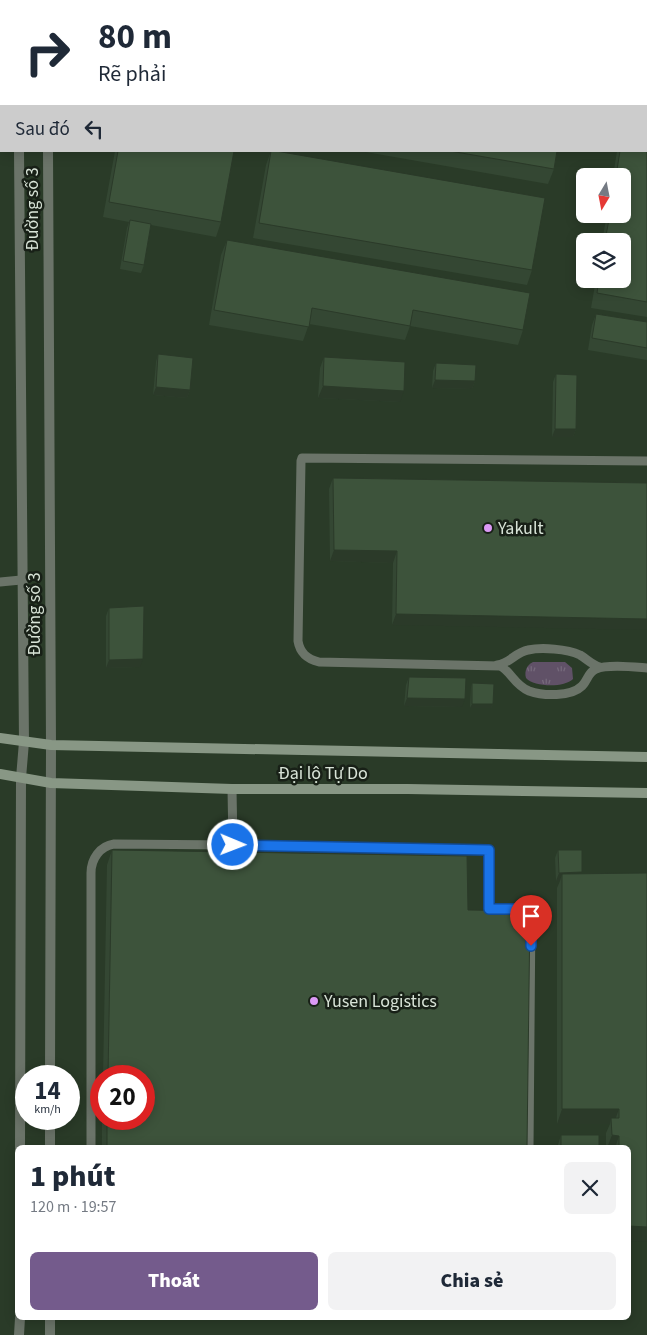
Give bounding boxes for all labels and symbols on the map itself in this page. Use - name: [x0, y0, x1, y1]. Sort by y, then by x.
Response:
- street label: Đường số 3: [20, 167, 45, 251]
- north arrow: [576, 168, 631, 222]
- place label: Yakult: [497, 516, 544, 541]
- marker: Yakult: [482, 522, 494, 534]
- street label: Đường số 3: [22, 572, 47, 656]
- street label: Đại lộ Tự Do: [278, 761, 368, 786]
- position arrow: [206, 818, 258, 870]
- pin: [510, 895, 552, 946]
- place label: Yusen Logistics: [323, 989, 437, 1014]
- marker: Yusen Logistics: [308, 995, 320, 1007]
- speed limit sign: 20: [90, 1065, 155, 1130]

